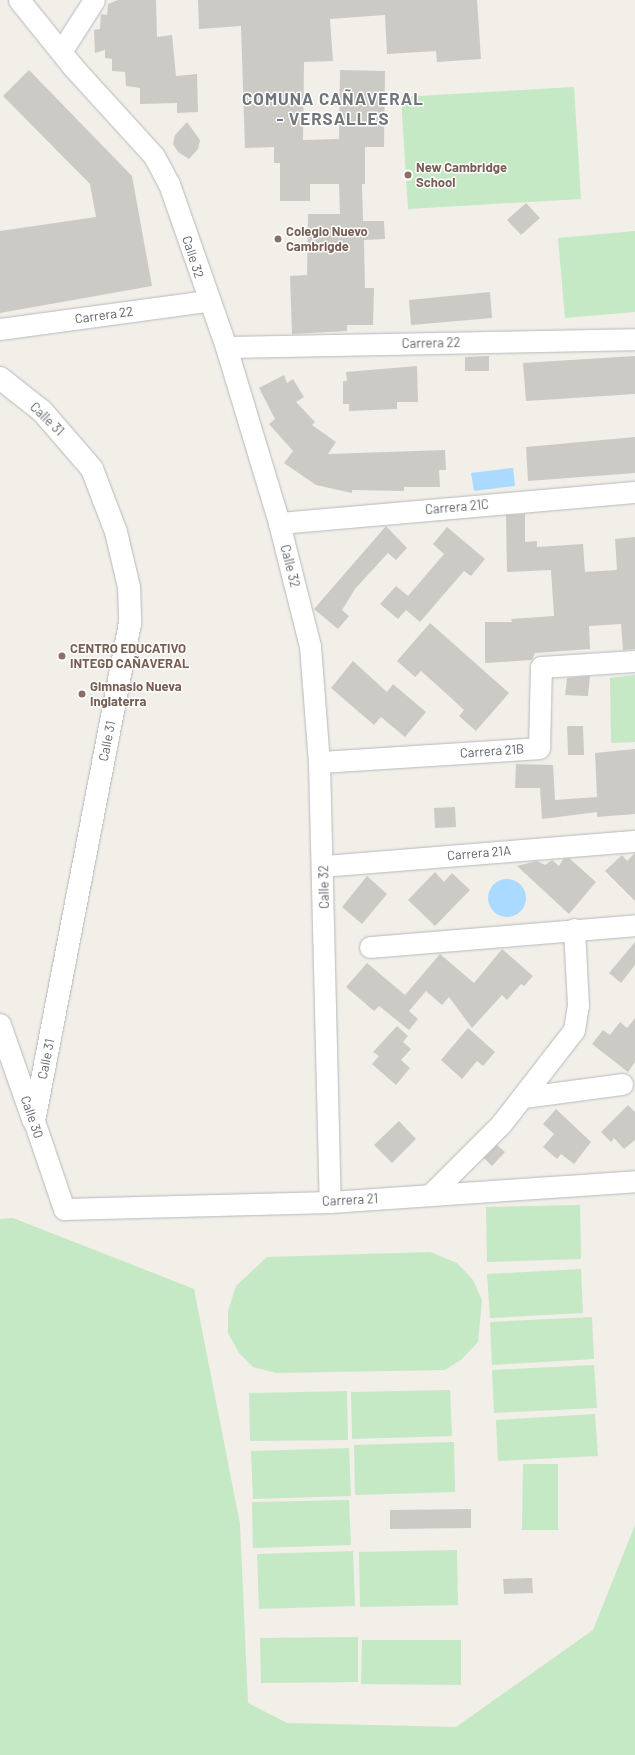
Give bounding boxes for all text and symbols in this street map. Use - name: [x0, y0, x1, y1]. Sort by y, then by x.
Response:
- district label: COMUNA CAÑAVERAL - VERSALLES: [242, 89, 424, 129]
- place label: New Cambridge School: [416, 160, 507, 191]
- marker: New Cambridge School: [403, 170, 413, 180]
- place label: Colegio Nuevo Cambrigde: [286, 224, 368, 255]
- street label: Calle 32: [179, 234, 207, 280]
- marker: Colegio Nuevo Cambrigde: [273, 234, 283, 244]
- street label: Carrera 22: [74, 303, 134, 327]
- street label: Carrera 22: [402, 335, 460, 351]
- street label: Calle 31: [27, 399, 67, 439]
- street label: Carrera 21C: [424, 496, 490, 518]
- street label: Calle 32: [277, 543, 303, 589]
- place label: CENTRO EDUCATIVO INTEGD CAÑAVERAL: [70, 641, 189, 672]
- marker: CENTRO EDUCATIVO INTEGD CAÑAVERAL: [57, 651, 67, 661]
- place label: Gimnasio Nueva Inglaterra: [90, 679, 182, 710]
- marker: Gimnasio Nueva Inglaterra: [77, 689, 87, 699]
- street label: Calle 31: [95, 719, 119, 763]
- street label: Carrera 21B: [459, 741, 525, 761]
- street label: Carrera 21A: [446, 842, 512, 864]
- street label: Calle 32: [316, 865, 332, 909]
- street label: Calle 31: [34, 1037, 58, 1081]
- street label: Calle 30: [17, 1094, 47, 1140]
- street label: Carrera 21: [322, 1191, 378, 1209]

